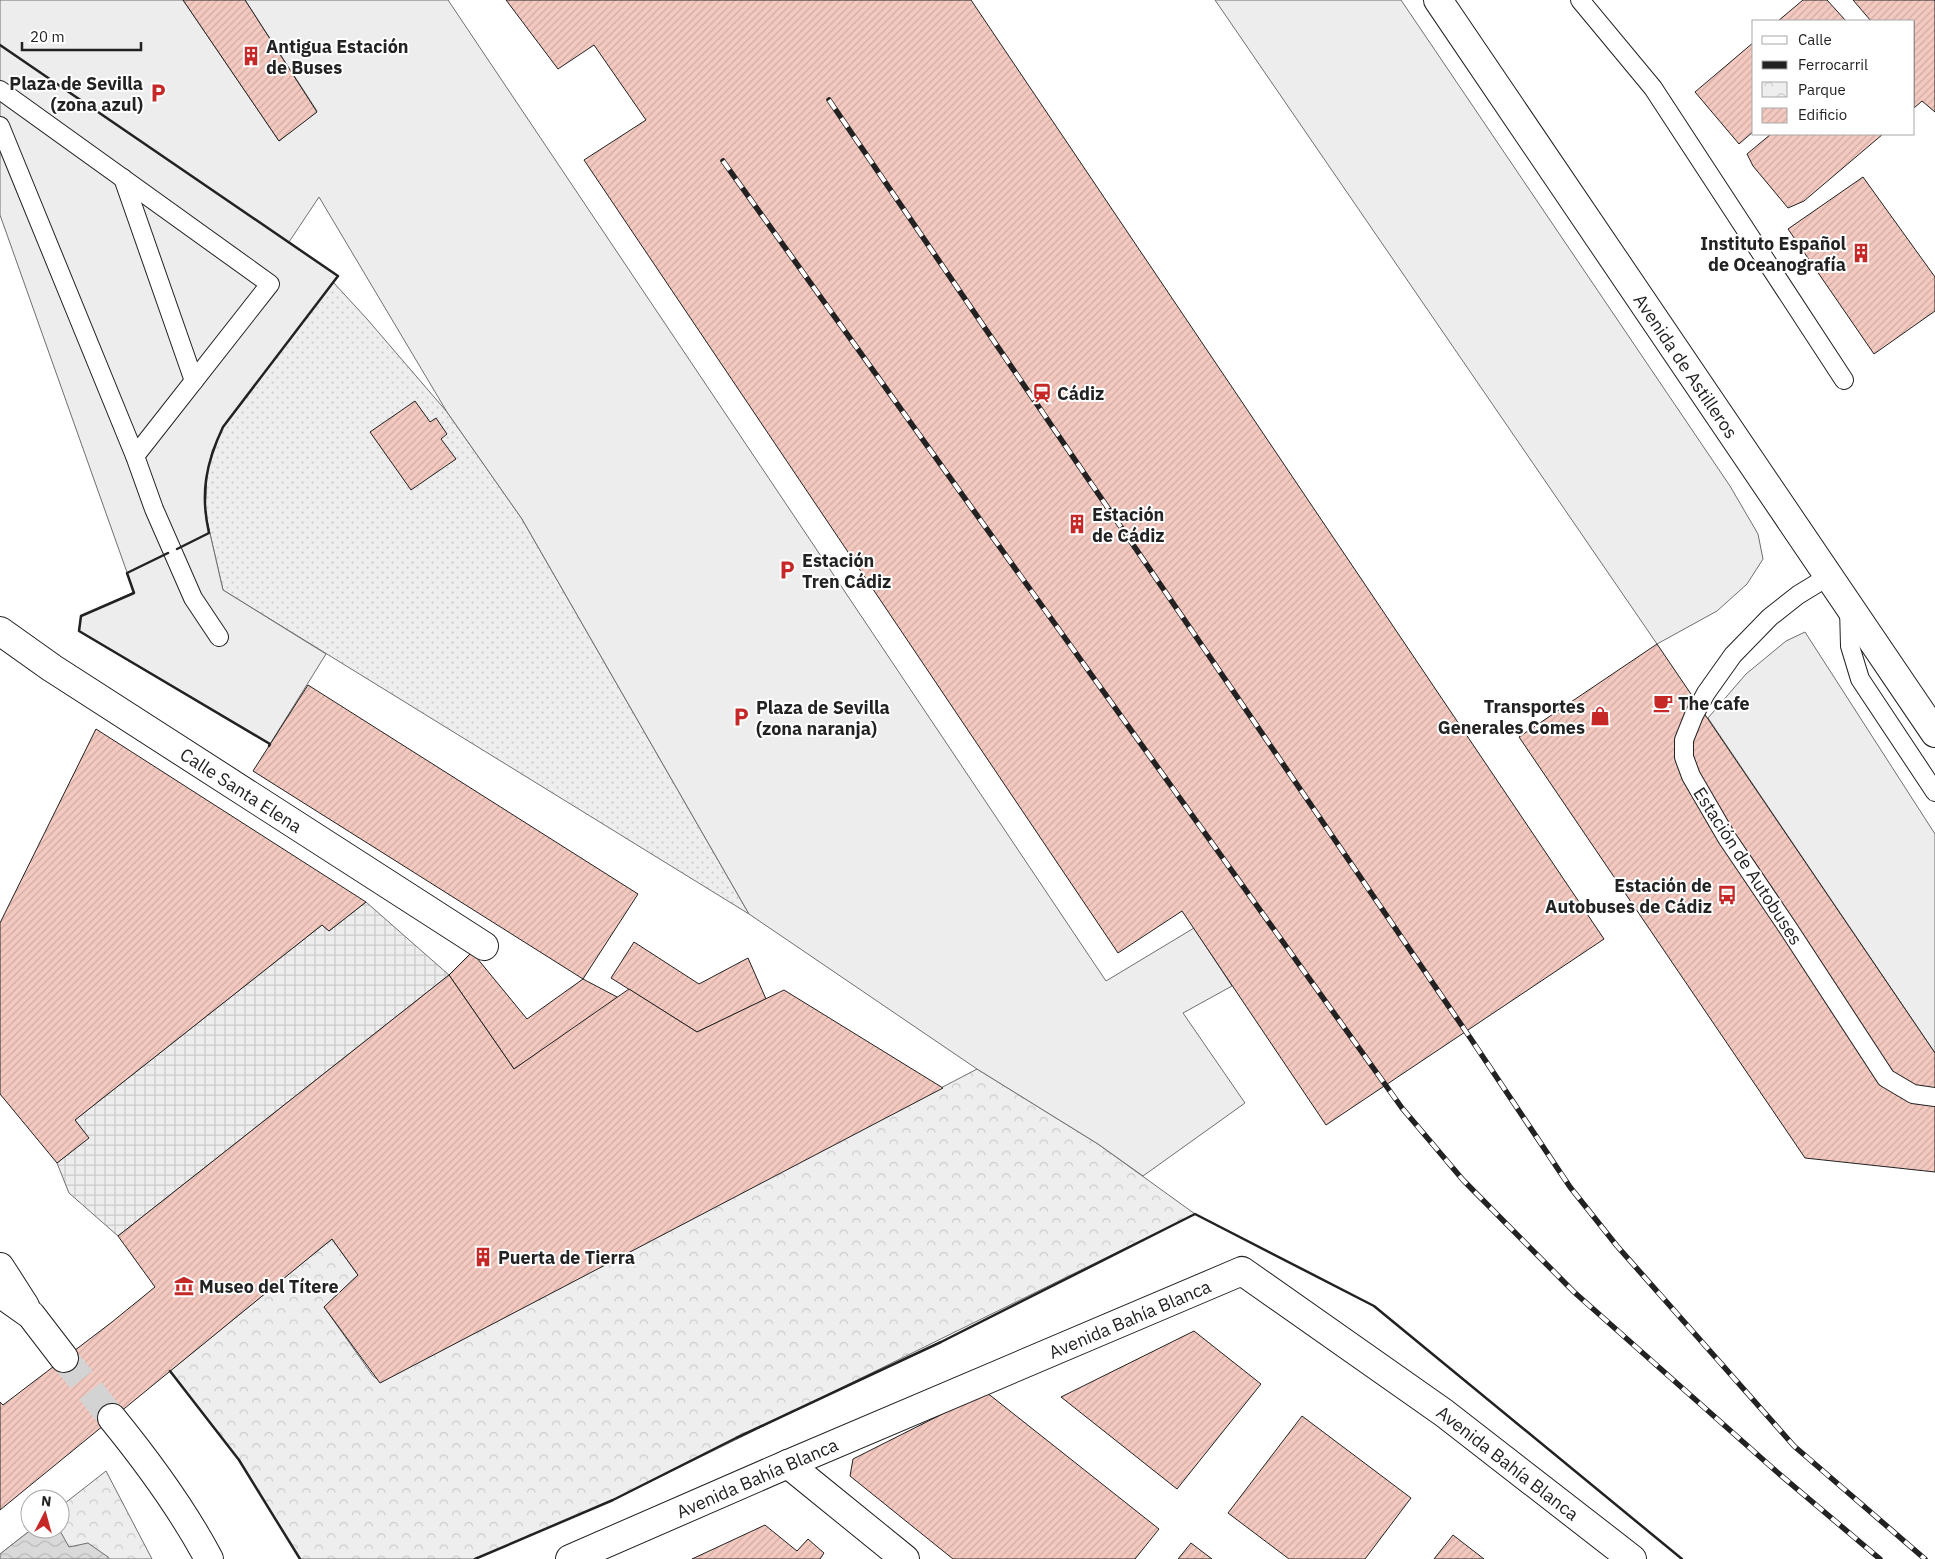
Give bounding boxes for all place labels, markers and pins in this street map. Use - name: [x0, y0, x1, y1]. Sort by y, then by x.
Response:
- place label: Antigua Estación de Buses: [266, 35, 409, 79]
- building icon: Antigua Estación de Buses: [240, 45, 262, 67]
- place label: Plaza de Sevilla (zona azul): [9, 72, 143, 116]
- parking icon: Plaza de Sevilla (zona azul): [147, 82, 169, 104]
- place label: Instituto Español de Oceanografía: [1700, 232, 1847, 276]
- building icon: Instituto Español de Oceanografía: [1850, 242, 1872, 264]
- station icon: Cádiz: [1031, 382, 1053, 404]
- place label: Cádiz: [1057, 382, 1104, 405]
- place label: Estación de Cádiz: [1092, 503, 1165, 547]
- building icon: Estación de Cádiz: [1066, 513, 1088, 535]
- place label: Estación Tren Cádiz: [802, 549, 891, 593]
- parking icon: Estación Tren Cádiz: [776, 559, 798, 581]
- cafe icon: The cafe: [1652, 692, 1674, 714]
- place label: The cafe: [1678, 692, 1750, 715]
- place label: Transportes Generales Comes: [1438, 695, 1585, 739]
- place label: Plaza de Sevilla (zona naranja): [756, 696, 890, 740]
- shop icon: Transportes Generales Comes: [1589, 705, 1611, 727]
- parking icon: Plaza de Sevilla (zona naranja): [730, 706, 752, 728]
- place label: Estación de Autobuses de Cádiz: [1545, 874, 1712, 918]
- bus stop icon: Estación de Autobuses de Cádiz: [1716, 884, 1738, 906]
- building icon: Puerta de Tierra: [472, 1246, 494, 1268]
- place label: Puerta de Tierra: [498, 1246, 635, 1269]
- museum icon: Museo del Títere: [173, 1275, 195, 1297]
- place label: Museo del Títere: [199, 1275, 339, 1298]

